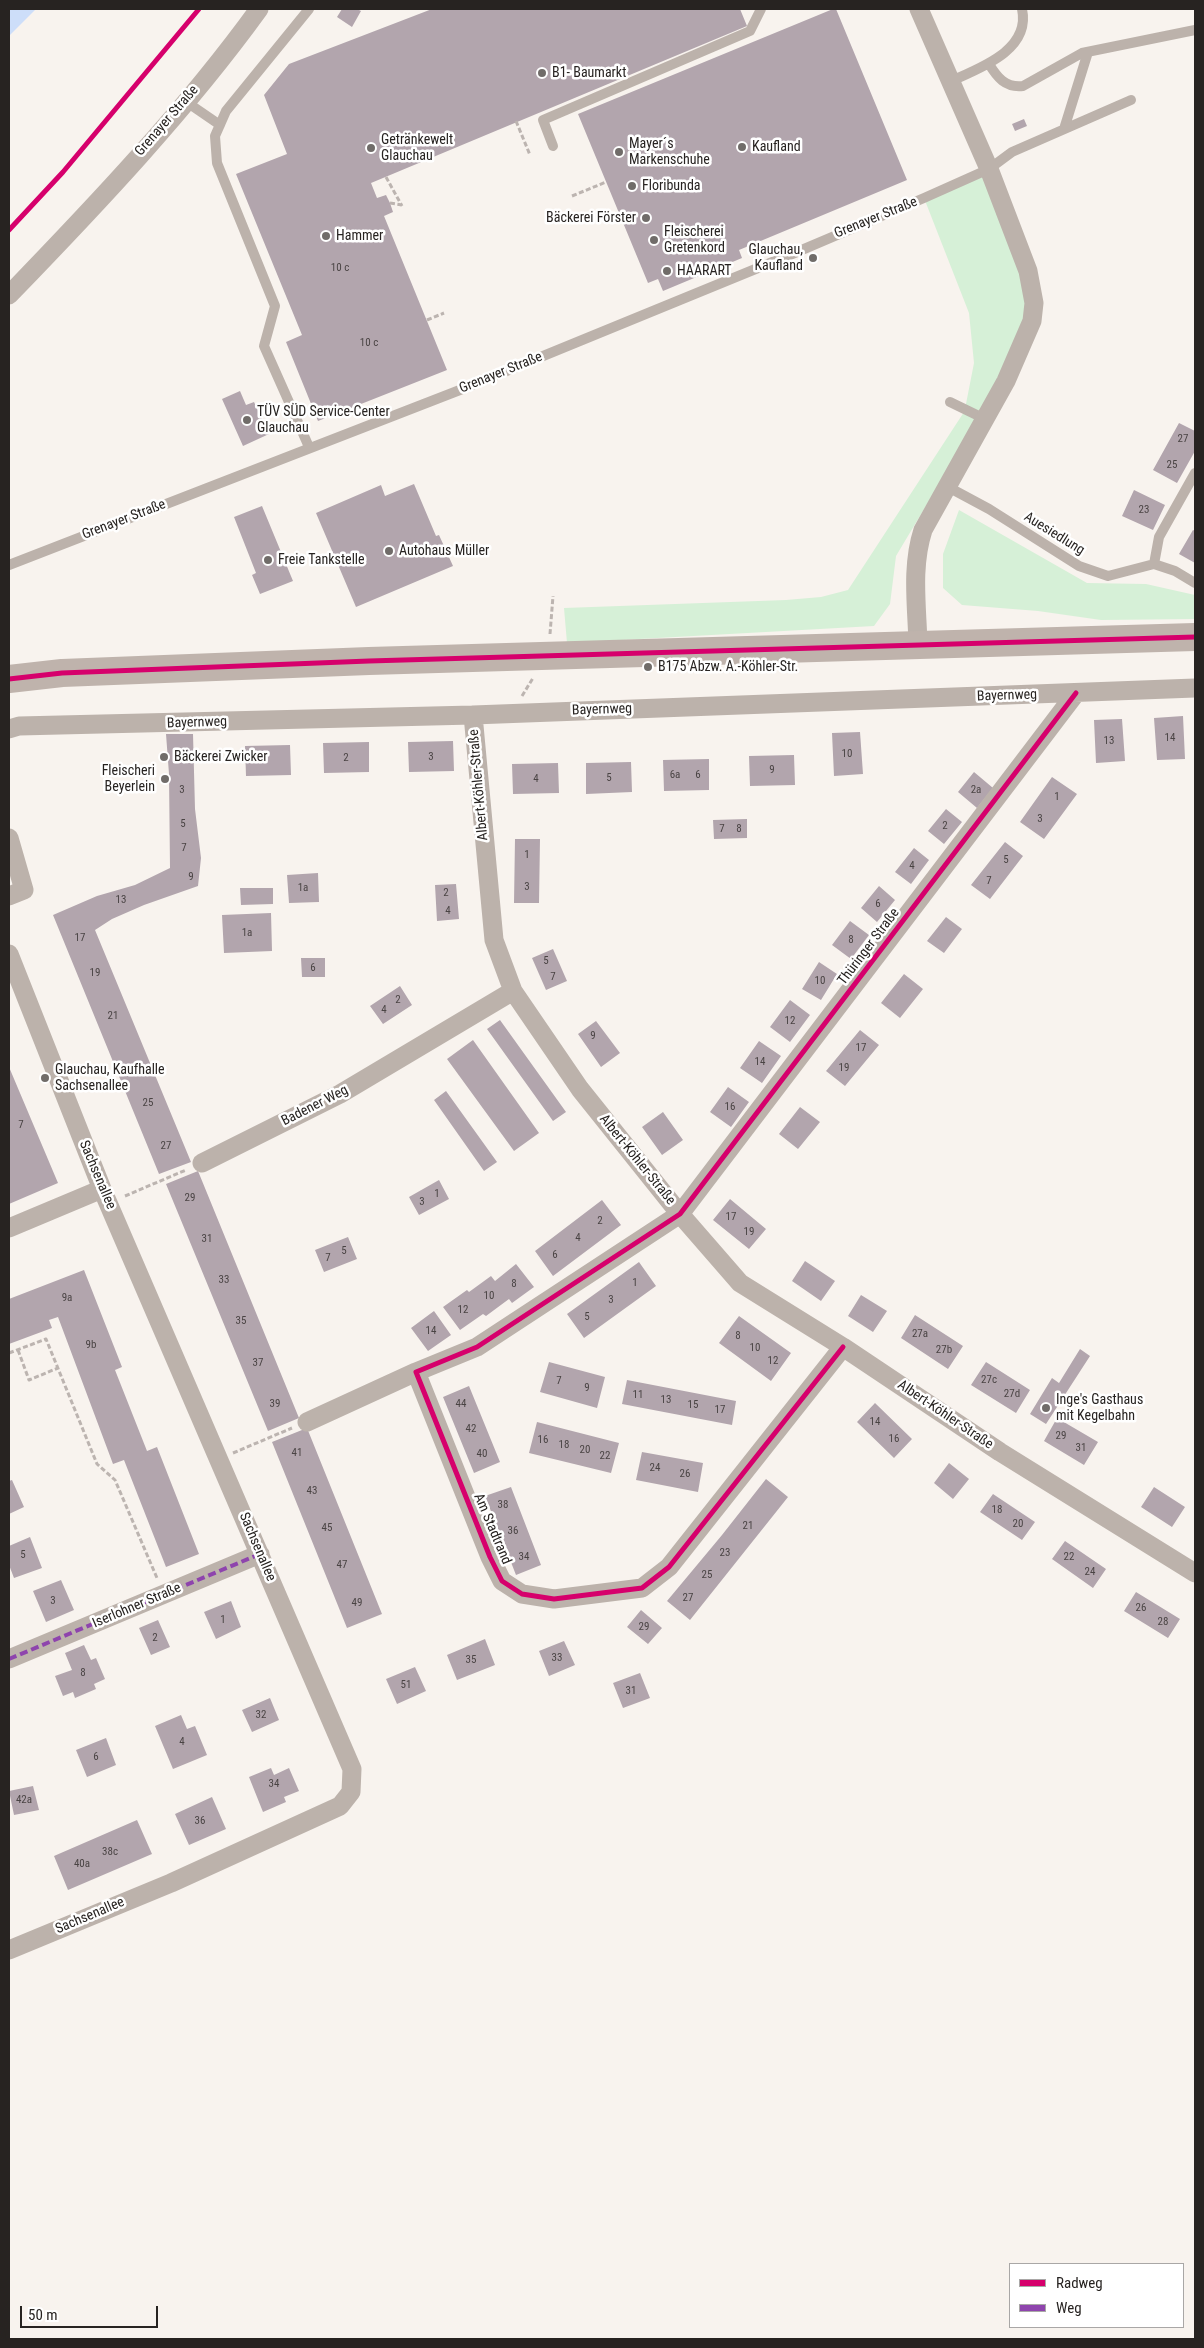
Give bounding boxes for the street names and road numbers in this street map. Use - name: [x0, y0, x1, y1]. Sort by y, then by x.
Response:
- street label: Grenayer Straße: [132, 82, 202, 160]
- street label: Grenayer Straße: [832, 194, 920, 242]
- street label: Grenayer Straße: [457, 349, 545, 397]
- street label: Grenayer Straße: [80, 496, 168, 544]
- street label: Auesiedlung: [1021, 509, 1087, 559]
- street label: Bayernweg: [977, 687, 1037, 705]
- street label: Bayernweg: [572, 701, 632, 719]
- street label: Bayernweg: [167, 714, 227, 732]
- street label: Albert-Köhler-Straße: [466, 729, 492, 841]
- street label: Thüringer Straße: [835, 905, 903, 989]
- street label: Badener Weg: [279, 1082, 351, 1130]
- street label: Albert-Köhler-Straße: [595, 1111, 679, 1209]
- street label: Sachsenallee: [75, 1138, 119, 1212]
- street label: Albert-Köhler-Straße: [894, 1377, 996, 1453]
- street label: Am Stadtrand: [470, 1491, 514, 1567]
- street label: Sachsenallee: [235, 1510, 279, 1584]
- street label: Iserlohner Straße: [90, 1580, 184, 1632]
- street label: Sachsenallee: [53, 1894, 127, 1938]

